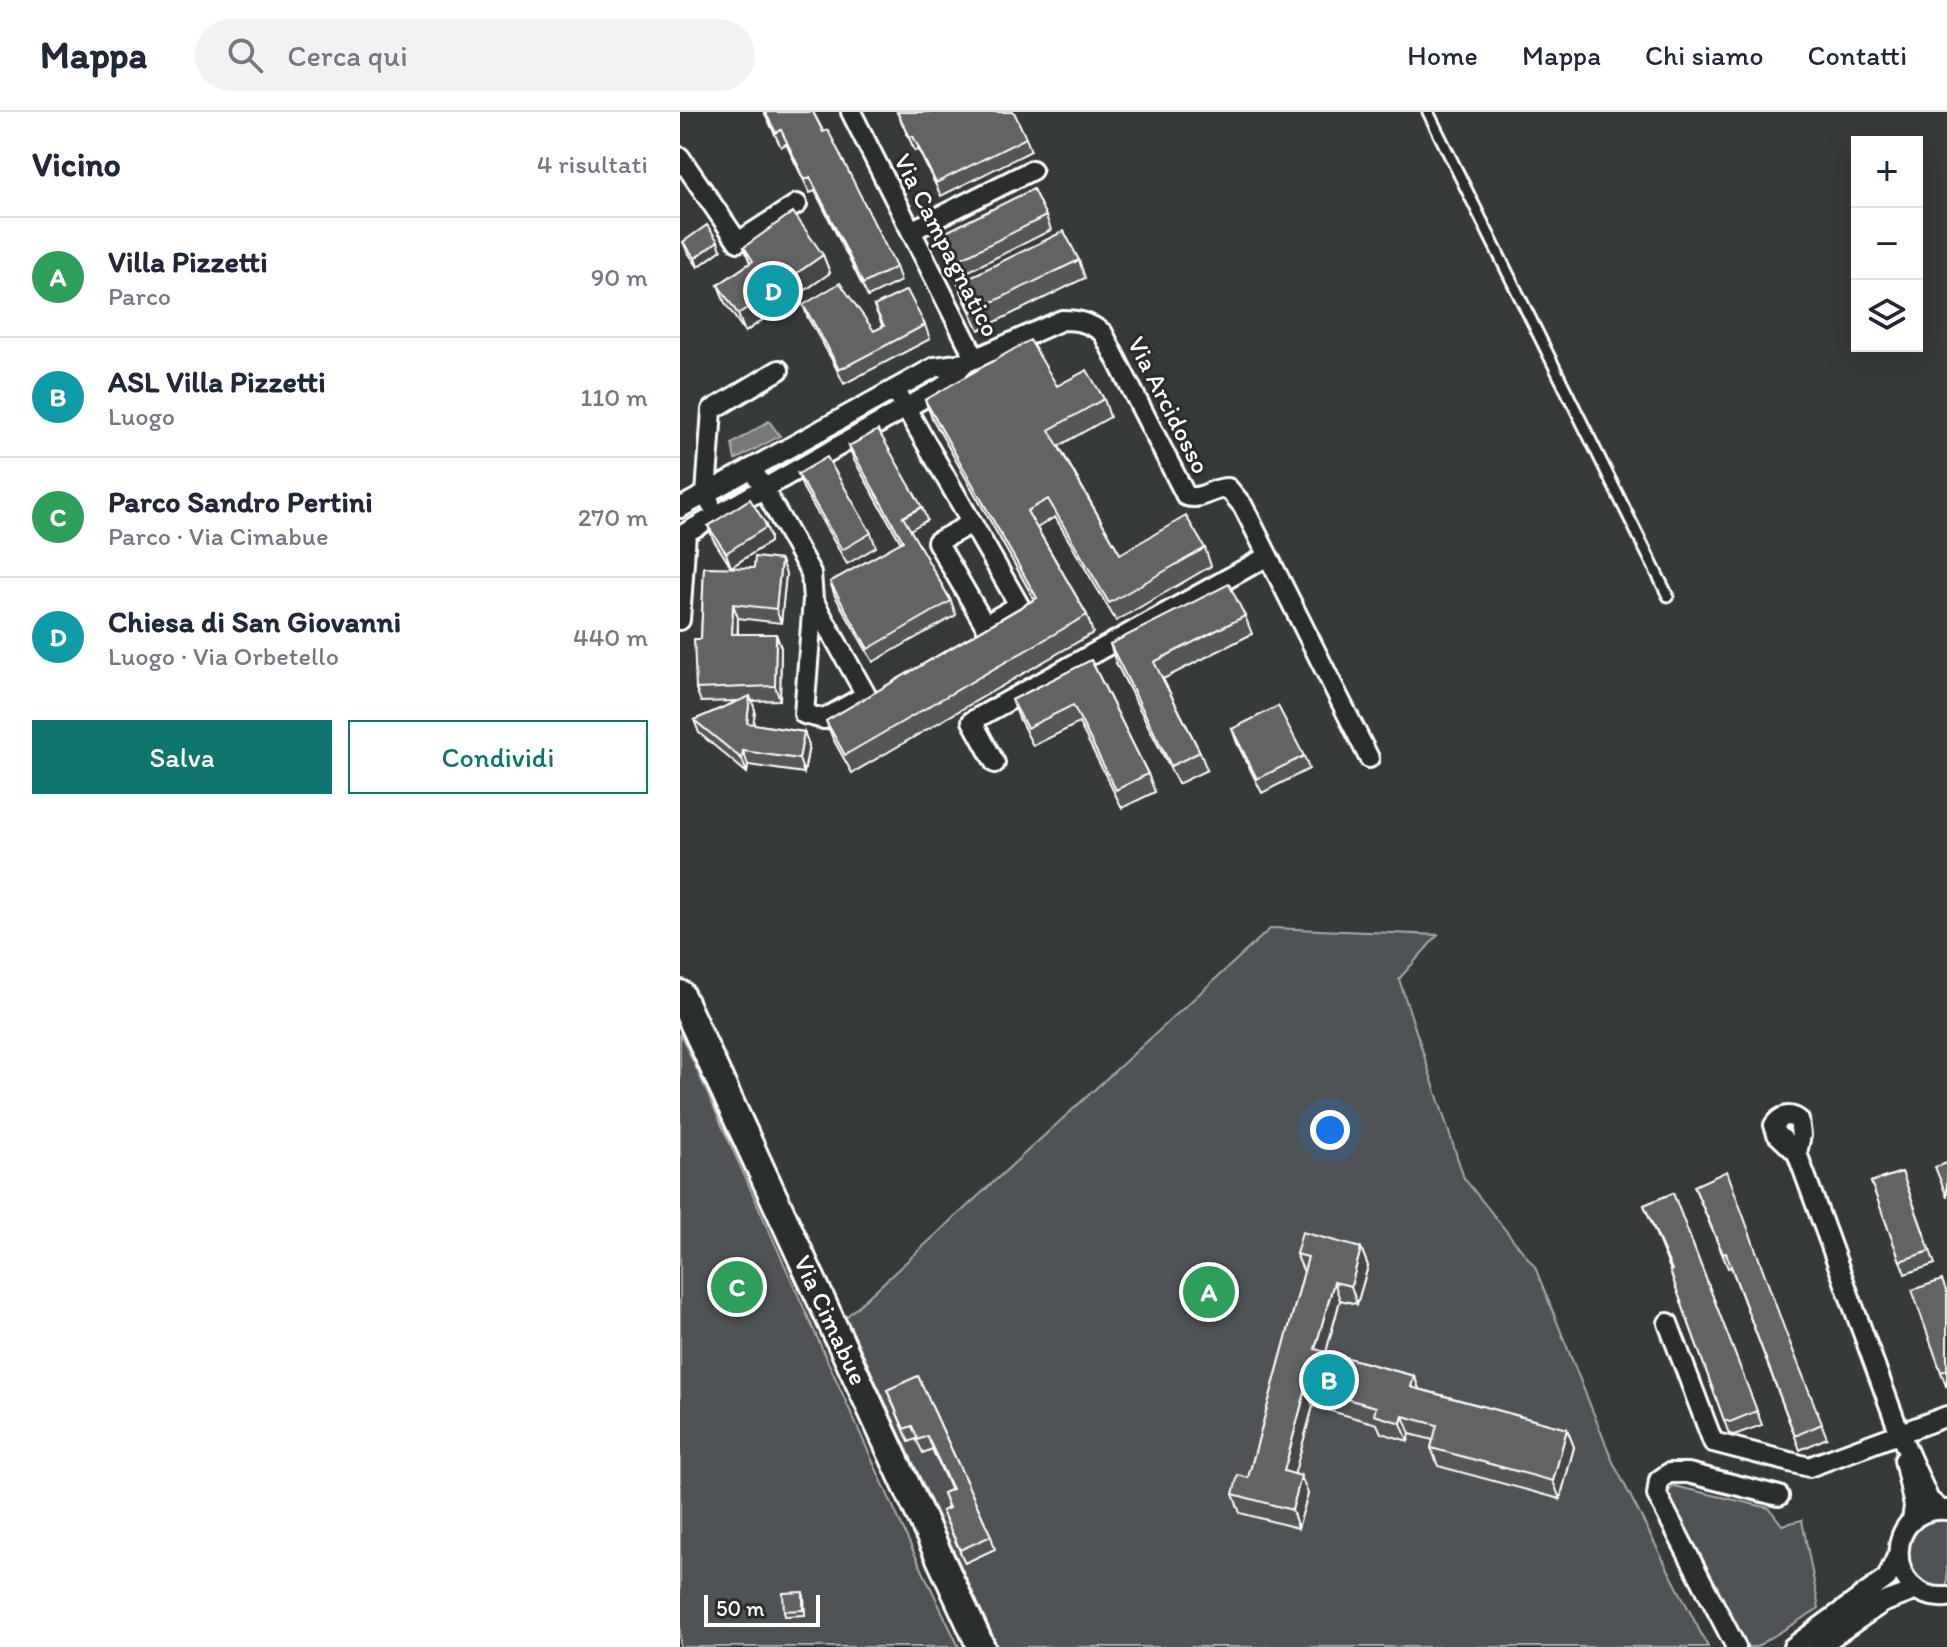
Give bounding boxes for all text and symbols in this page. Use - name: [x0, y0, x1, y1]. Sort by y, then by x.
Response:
- search box: [195, 19, 755, 91]
- text: Mappa: [40, 32, 147, 78]
- icon: search: [223, 33, 267, 77]
- text: Cerca qui: [287, 37, 408, 74]
- text: Home: [1407, 38, 1478, 72]
- text: Mappa: [1522, 38, 1601, 72]
- text: Chi siamo: [1645, 38, 1764, 72]
- text: Contatti: [1808, 38, 1907, 72]
- map controls: [1851, 136, 1923, 352]
- button: +: [1851, 136, 1923, 208]
- text: Vicino: [32, 144, 121, 185]
- text: 4 risultati: [537, 148, 648, 180]
- street label: Via Campagnatico: [887, 148, 1007, 342]
- button: −: [1851, 208, 1923, 280]
- text: Villa Pizzetti: [108, 243, 268, 280]
- text: A: [50, 261, 66, 293]
- text: 90 m: [591, 261, 648, 293]
- pin: D: [747, 261, 799, 321]
- text: Parco: [108, 280, 171, 312]
- button: layers: [1851, 280, 1923, 352]
- street label: Via Arcidosso: [1121, 331, 1217, 479]
- text: ASL Villa Pizzetti: [108, 363, 326, 400]
- text: B: [50, 381, 66, 413]
- text: 110 m: [580, 381, 648, 413]
- text: Luogo: [108, 400, 175, 432]
- text: Parco Sandro Pertini: [108, 483, 373, 520]
- text: C: [50, 501, 66, 533]
- text: 270 m: [578, 501, 648, 533]
- text: Parco · Via Cimabue: [108, 520, 328, 552]
- text: Chiesa di San Giovanni: [108, 603, 401, 640]
- text: D: [49, 621, 67, 653]
- text: 440 m: [573, 621, 648, 653]
- text: Luogo · Via Orbetello: [108, 640, 339, 672]
- button: Salva: [32, 720, 332, 794]
- button: Condividi: [348, 720, 648, 794]
- your location: [1310, 1110, 1350, 1150]
- street label: Via Cimabue: [787, 1250, 875, 1390]
- pin: C: [711, 1257, 763, 1317]
- pin: A: [1183, 1262, 1235, 1322]
- pin: B: [1303, 1350, 1355, 1410]
- scale bar: [704, 1591, 820, 1627]
- text: 50 m: [716, 1595, 765, 1622]

